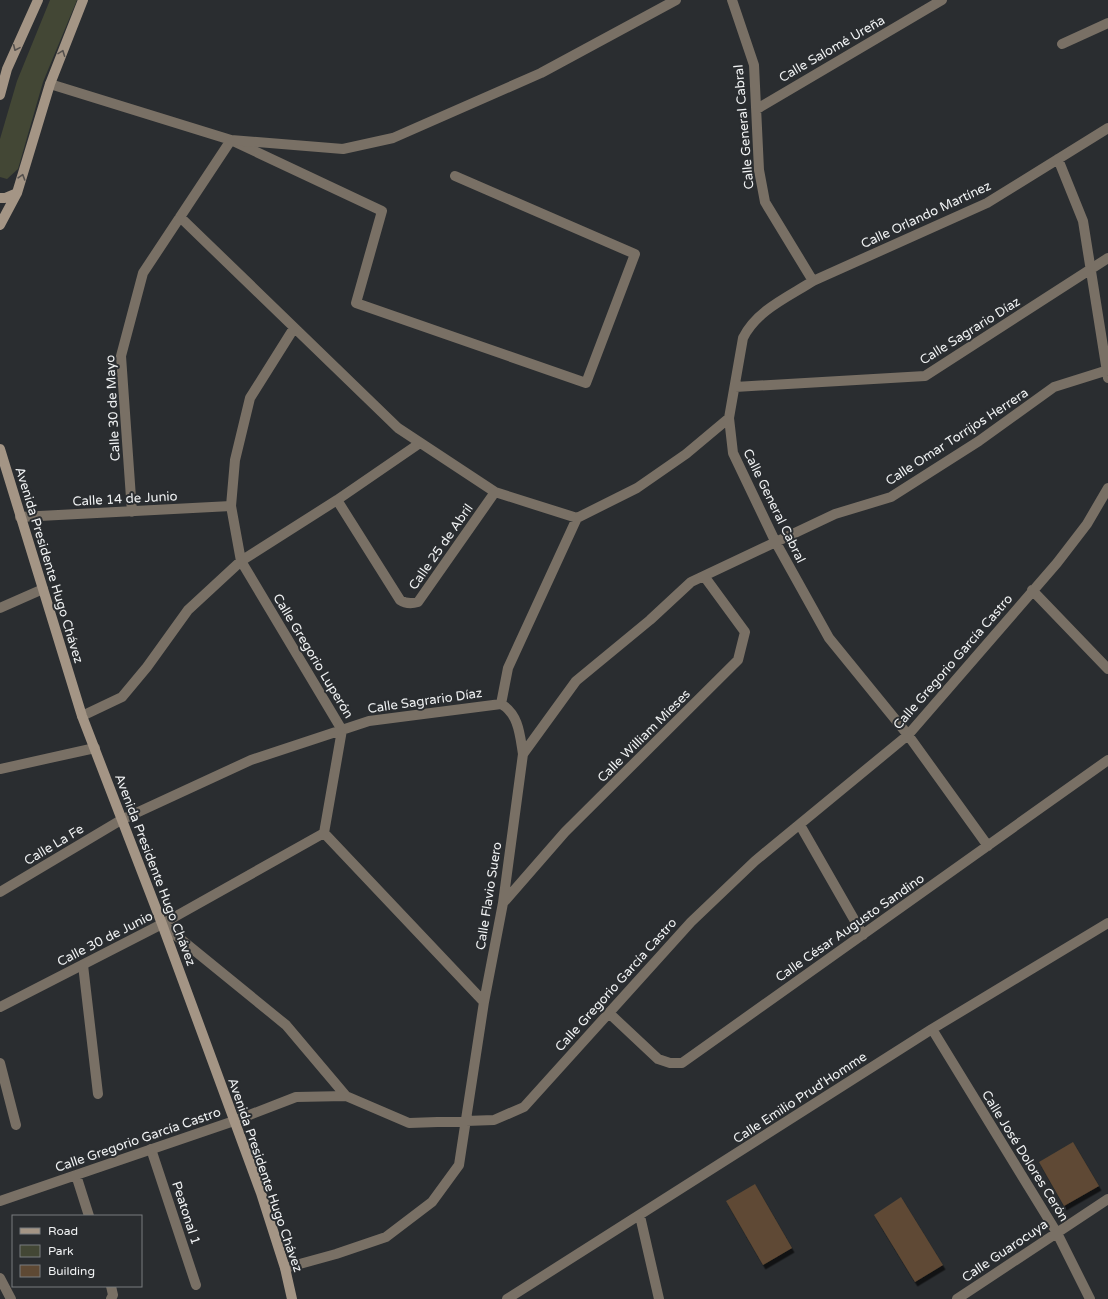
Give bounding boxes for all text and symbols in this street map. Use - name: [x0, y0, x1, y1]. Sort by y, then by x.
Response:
- street label: Calle Salomé Ureña: [776, 12, 888, 86]
- one-way arrow: [13, 44, 21, 52]
- one-way arrow: [57, 50, 65, 57]
- street label: Calle General Cabral: [731, 64, 757, 190]
- one-way arrow: [17, 173, 26, 180]
- street label: Calle Orlando Martínez: [858, 178, 994, 252]
- street label: Calle Sagrario Díaz: [917, 294, 1023, 368]
- street label: Calle 30 de Mayo: [102, 354, 124, 462]
- street label: Calle Omar Torrijos Herrera: [883, 385, 1031, 489]
- street label: Calle General Cabral: [739, 446, 809, 566]
- street label: Avenida Presidente Hugo Chávez: [11, 465, 87, 665]
- street label: Calle 14 de Junio: [72, 488, 178, 510]
- street label: Calle 25 de Abril: [405, 501, 477, 593]
- street label: Calle Gregorio Luperón: [269, 591, 357, 721]
- street label: Calle Gregorio García Castro: [890, 591, 1016, 733]
- street label: Calle Sagrario Díaz: [367, 685, 483, 717]
- street label: Calle William Mieses: [594, 686, 694, 786]
- street label: Avenida Presidente Hugo Chávez: [111, 772, 199, 968]
- street label: Calle La Fe: [21, 821, 87, 869]
- street label: Calle Flavio Suero: [473, 841, 505, 951]
- street label: Calle César Augusto Sandino: [772, 870, 928, 986]
- street label: Calle 30 de Junio: [54, 908, 156, 970]
- street label: Calle Gregorio García Castro: [552, 915, 680, 1055]
- street label: Calle Emilio Prud'Homme: [730, 1049, 870, 1147]
- street label: Avenida Presidente Hugo Chávez: [224, 1076, 306, 1274]
- street label: Calle José Dolores Cerón: [978, 1087, 1072, 1225]
- street label: Calle Gregorio García Castro: [53, 1104, 223, 1176]
- street label: Peatonal 1: [168, 1179, 204, 1247]
- legend: [12, 1215, 142, 1287]
- street label: Calle Guarocuya: [959, 1216, 1051, 1286]
- text: Road: [48, 1224, 78, 1238]
- text: Park: [48, 1244, 74, 1258]
- text: Building: [48, 1264, 95, 1278]

